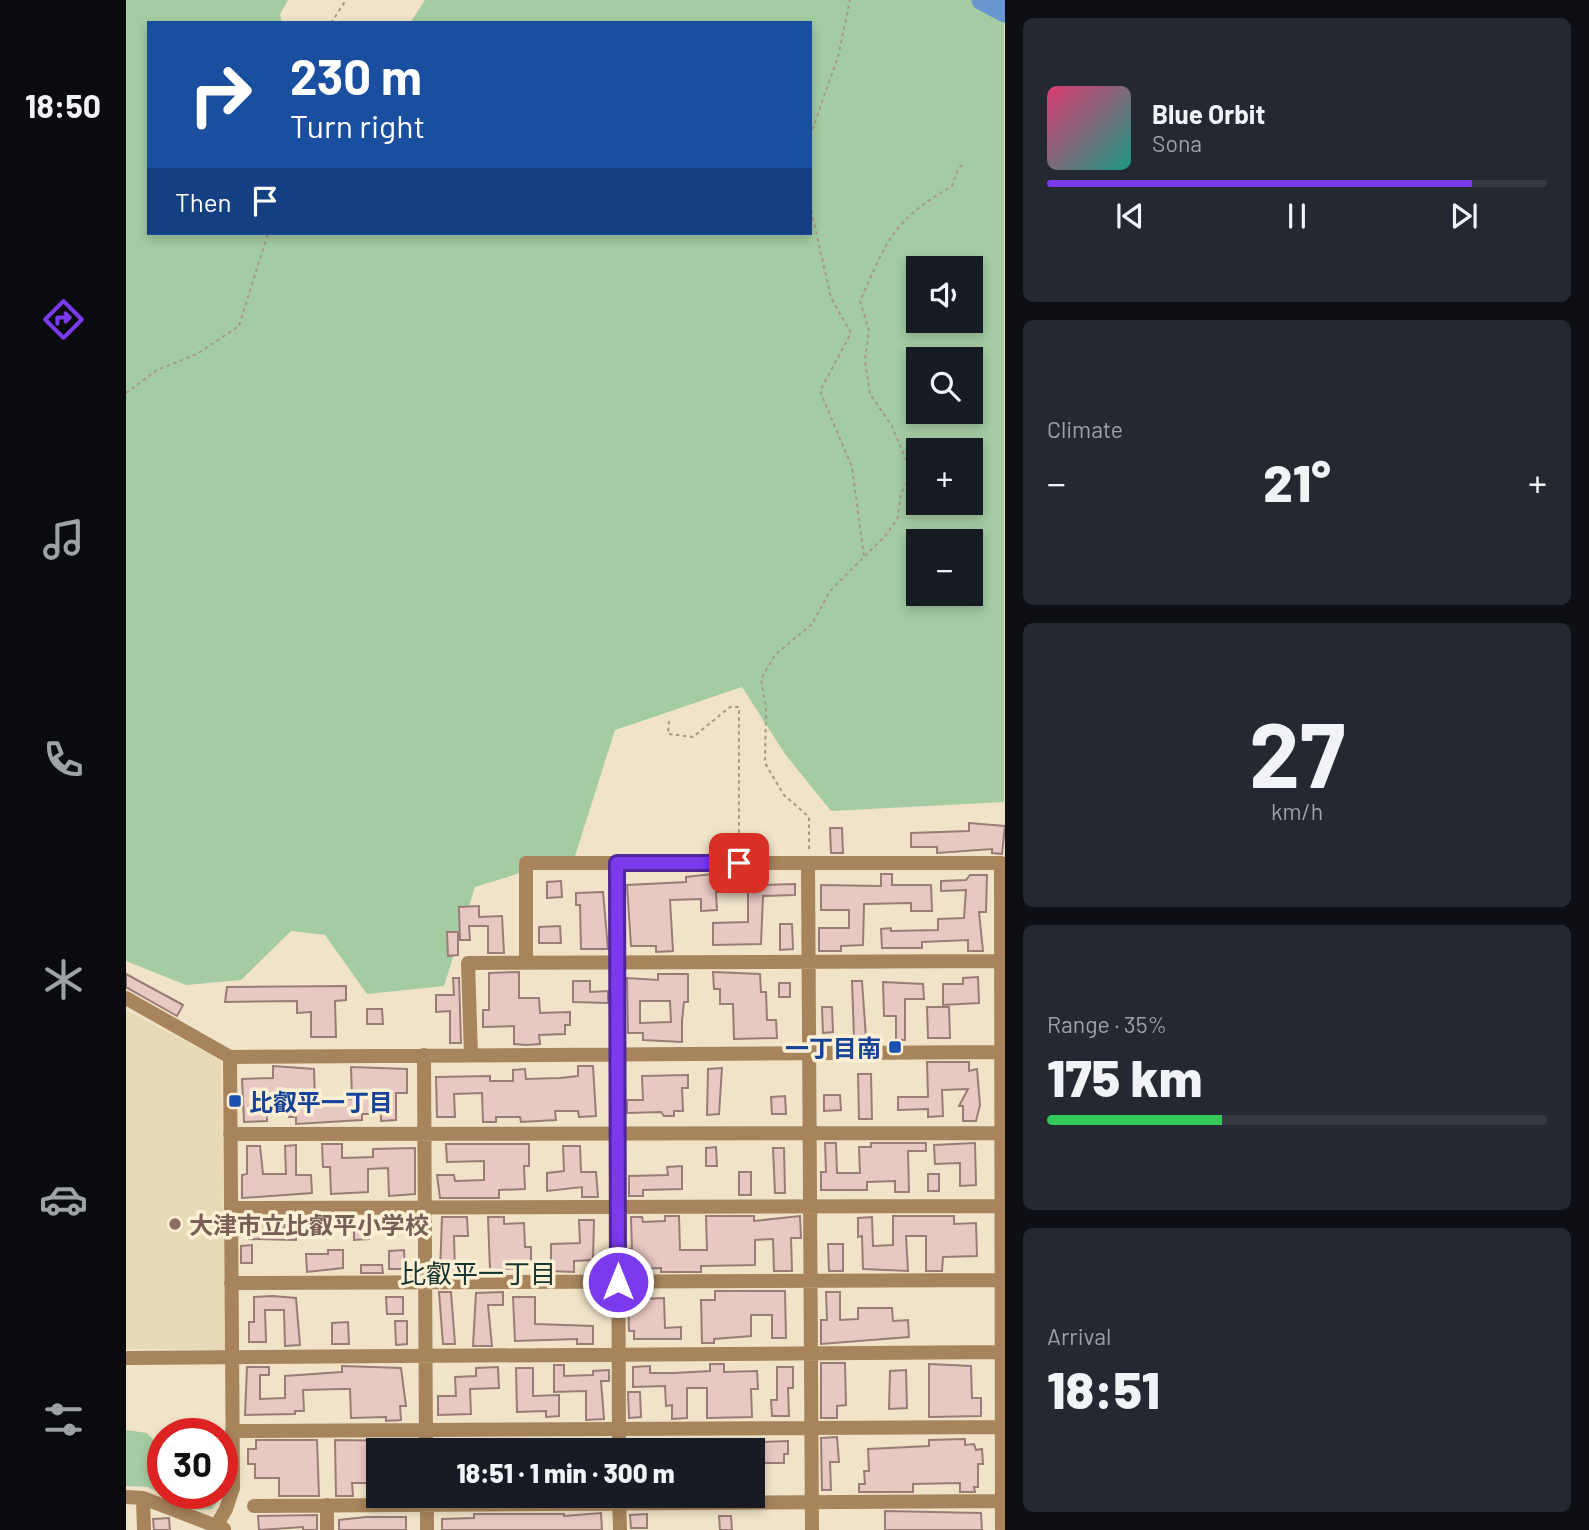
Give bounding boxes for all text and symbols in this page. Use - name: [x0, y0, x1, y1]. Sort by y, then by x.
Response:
- text: 230 m: [290, 46, 422, 105]
- icon: right: [175, 49, 266, 140]
- text: 18:50: [25, 86, 101, 124]
- text: Blue Orbit: [1152, 98, 1265, 129]
- text: Turn right: [290, 106, 425, 144]
- text: Sona: [1152, 129, 1202, 157]
- icon: arrive: [246, 182, 284, 220]
- text: Then: [175, 186, 232, 217]
- icon: previous: [1111, 197, 1149, 235]
- icon: pause: [1278, 197, 1316, 235]
- icon: next: [1445, 197, 1483, 235]
- map controls: [906, 256, 983, 606]
- button: sound: [906, 256, 983, 333]
- icon: directions: [39, 295, 88, 344]
- button: search: [906, 347, 983, 424]
- text: Climate: [1047, 415, 1123, 443]
- button: +: [906, 438, 983, 515]
- text: 21°: [1263, 450, 1331, 512]
- text: −: [1047, 459, 1066, 505]
- text: +: [1528, 459, 1547, 505]
- icon: music: [39, 515, 88, 564]
- button: −: [906, 529, 983, 606]
- text: 27: [1249, 697, 1345, 806]
- icon: phone: [39, 735, 88, 784]
- text: km/h: [1271, 797, 1323, 825]
- pin: [709, 833, 769, 893]
- icon: arrive: [720, 844, 758, 882]
- icon: climate: [39, 955, 88, 1004]
- text: Range · 35%: [1047, 1010, 1167, 1038]
- place label: 一丁目南: [785, 1033, 881, 1062]
- marker: 一丁目南: [887, 1039, 903, 1055]
- text: 175 km: [1047, 1045, 1203, 1107]
- place label: 比叡平一丁目: [249, 1087, 393, 1116]
- marker: 比叡平一丁目: [227, 1093, 243, 1109]
- icon: car: [39, 1175, 88, 1224]
- place label: 大津市立比叡平小学校: [189, 1210, 429, 1239]
- marker: 大津市立比叡平小学校: [167, 1216, 183, 1232]
- position arrow: [581, 1245, 655, 1319]
- district label: 比叡平一丁目: [400, 1257, 556, 1288]
- text: Arrival: [1047, 1322, 1111, 1350]
- text: 18:51: [1047, 1357, 1160, 1419]
- icon: filters: [39, 1395, 88, 1444]
- speed limit sign: 30: [147, 1418, 238, 1509]
- text: 18:51 · 1 min · 300 m: [456, 1457, 675, 1488]

